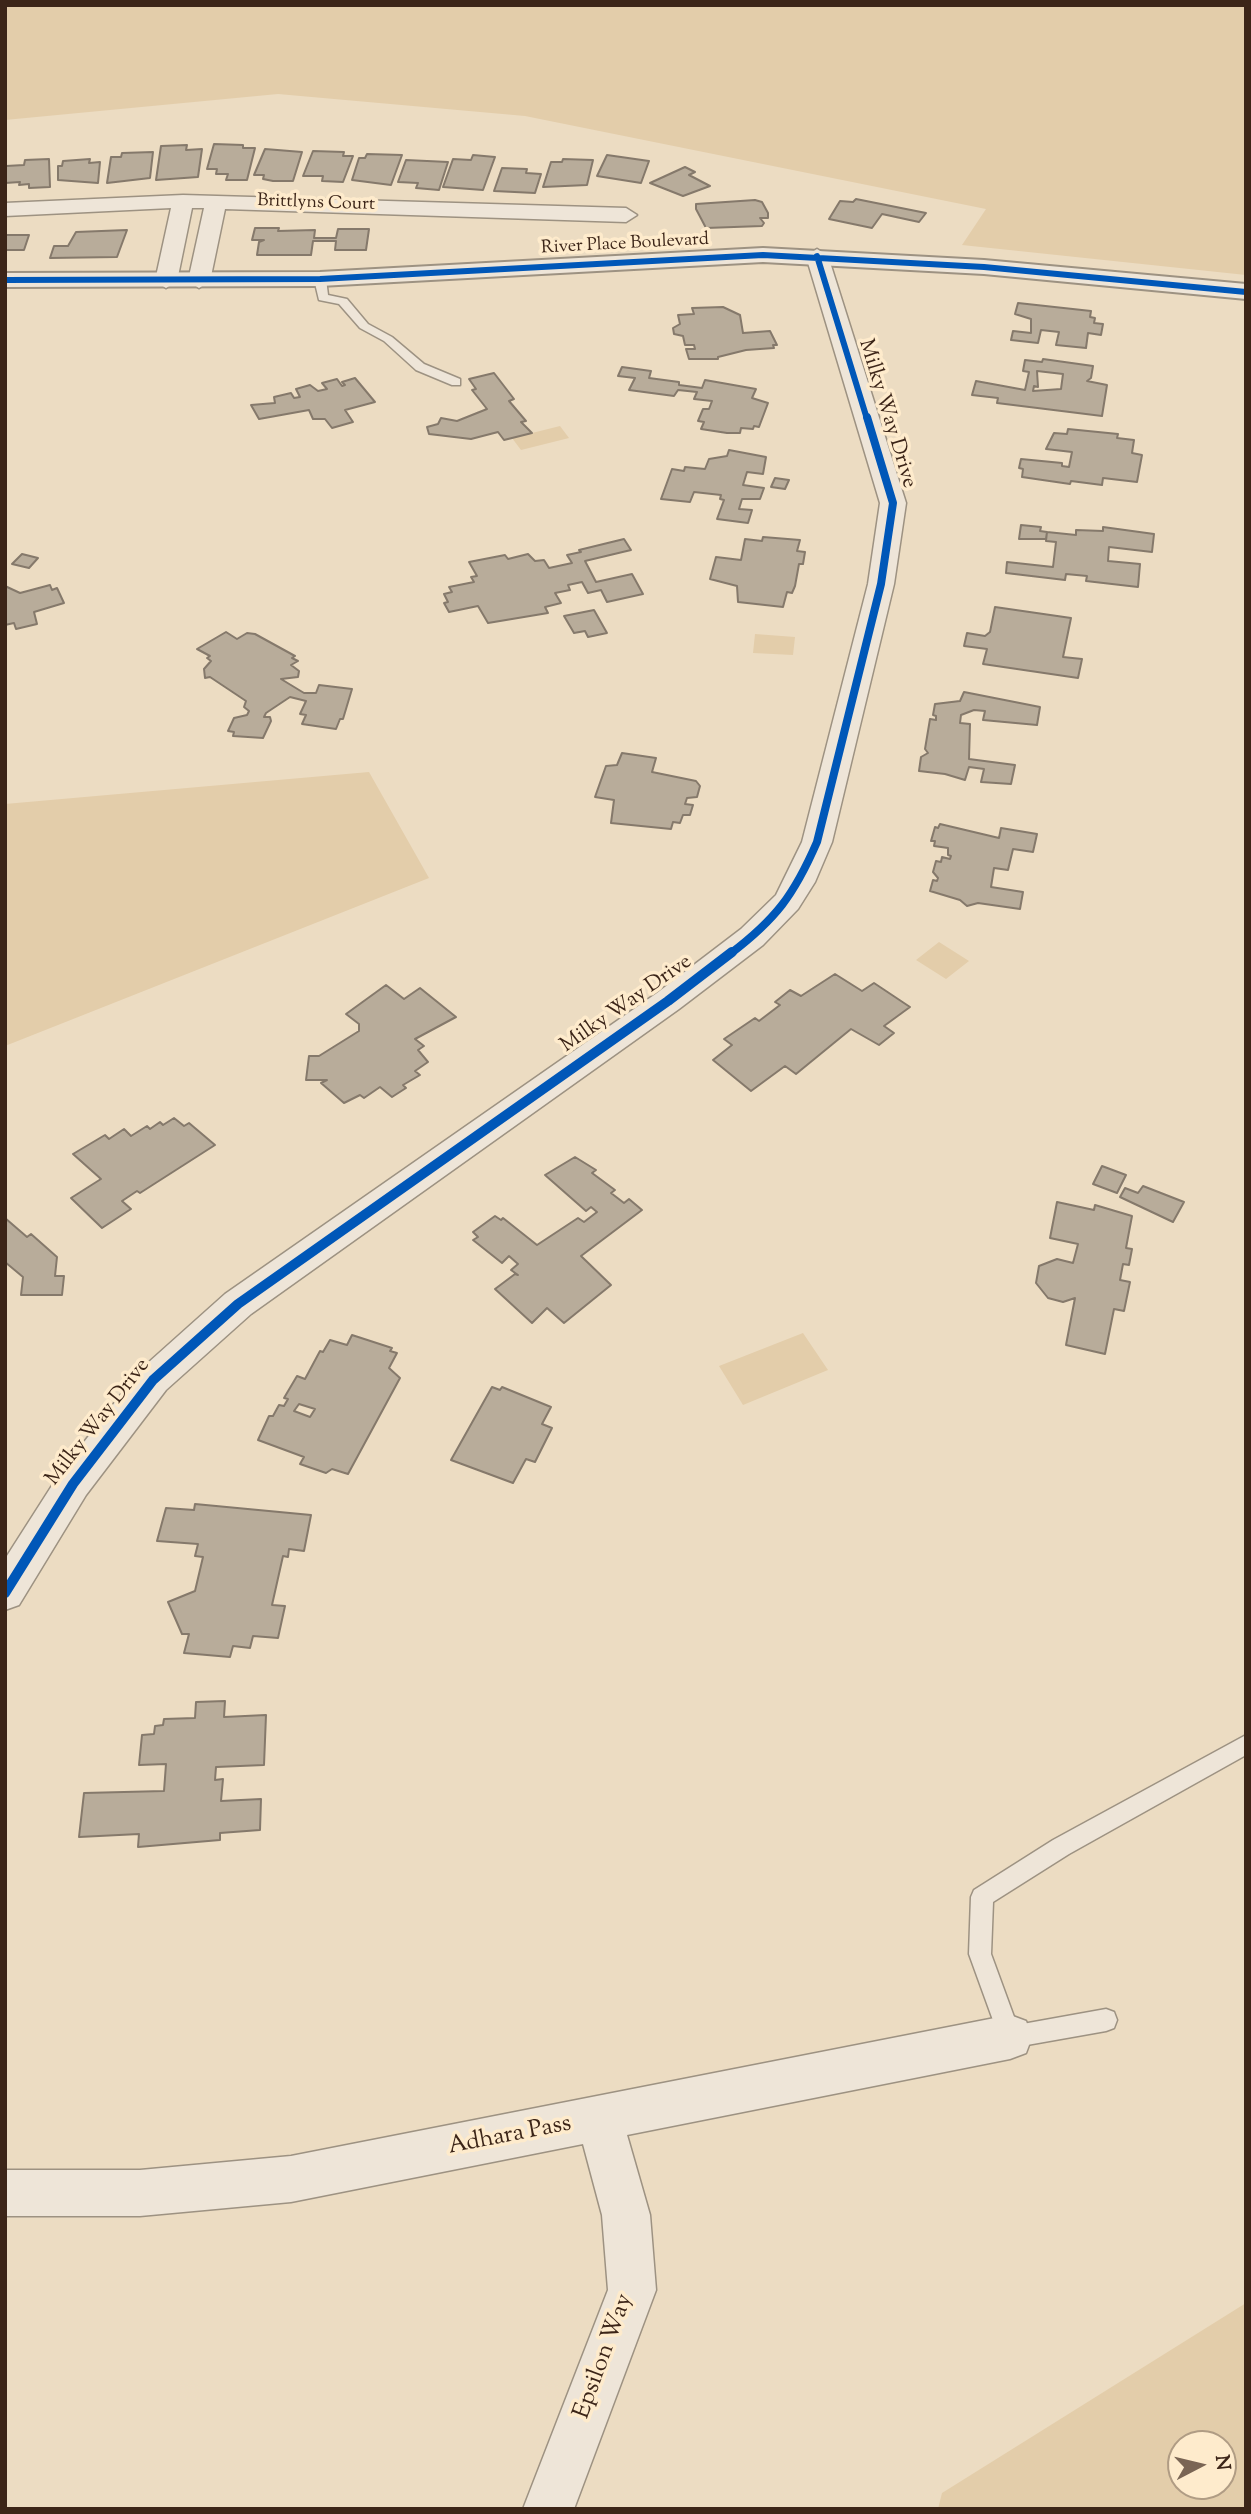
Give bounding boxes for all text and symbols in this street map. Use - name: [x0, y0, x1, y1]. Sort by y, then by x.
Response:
- street label: Brittlyns Court: [257, 191, 375, 217]
- street label: River Place Boulevard: [540, 230, 710, 260]
- street label: Milky Way Drive: [851, 337, 921, 491]
- street label: Milky Way Drive: [557, 950, 697, 1060]
- street label: Milky Way Drive: [42, 1354, 156, 1492]
- street label: Adhara Pass: [446, 2111, 574, 2163]
- street label: Epsilon Way: [569, 2291, 641, 2423]
- north arrow: [1167, 2430, 1237, 2500]
- text: N: [1207, 2453, 1236, 2472]

